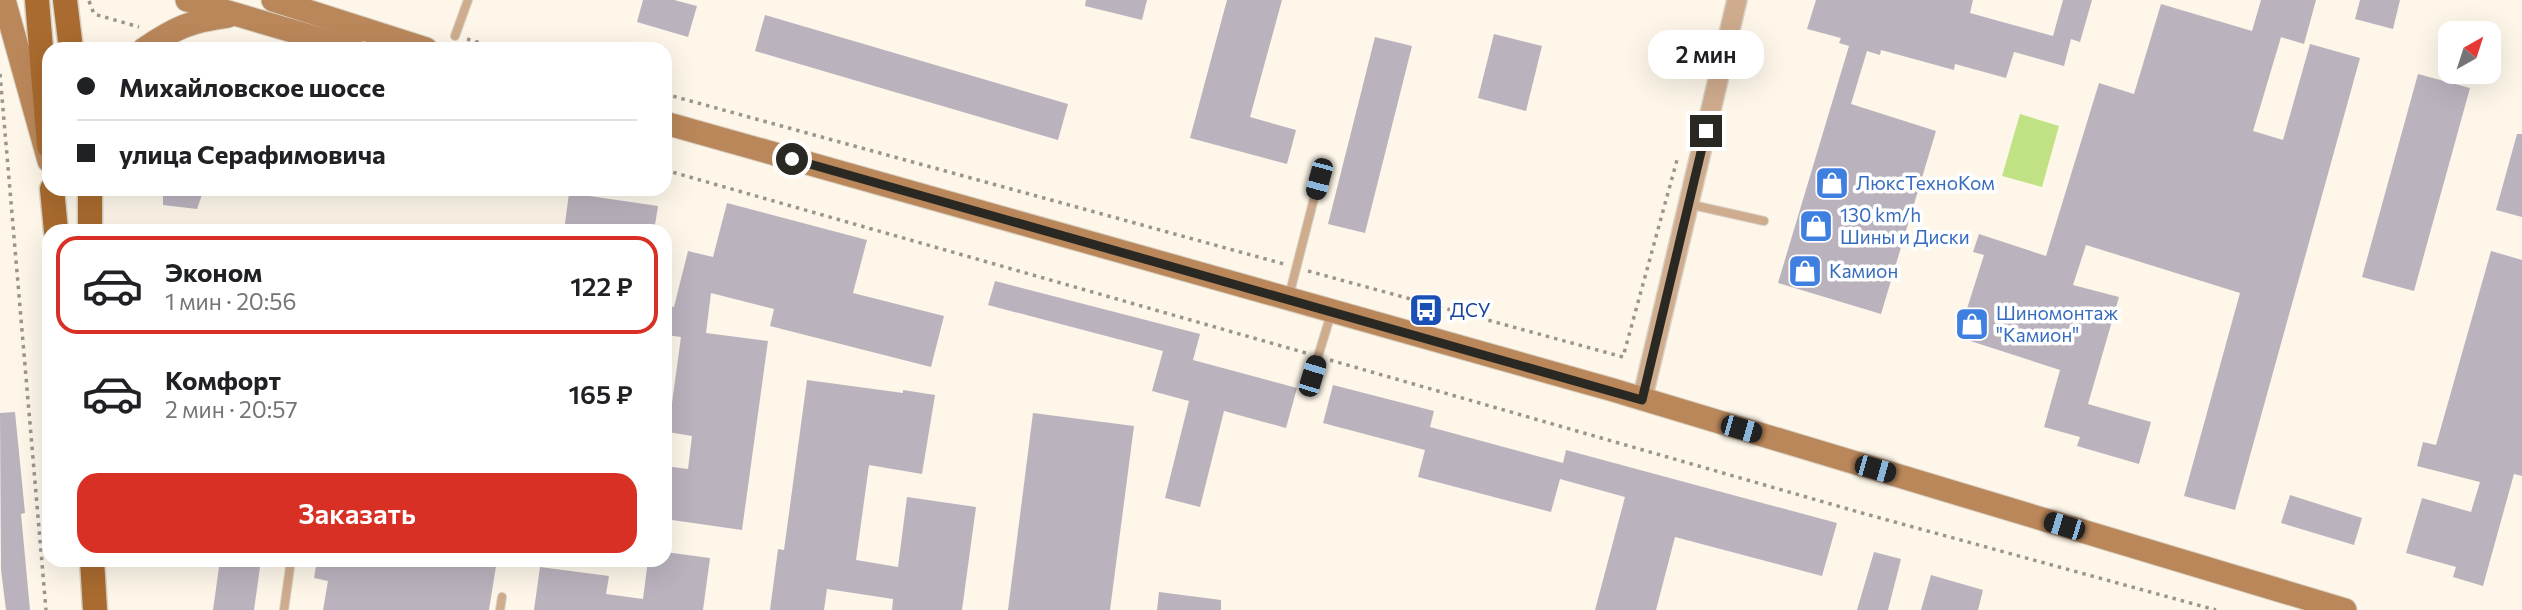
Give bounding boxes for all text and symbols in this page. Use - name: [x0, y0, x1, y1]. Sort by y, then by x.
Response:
- north arrow: [2438, 21, 2501, 84]
- map controls: [2438, 21, 2501, 84]
- callout: 2 мин: [1648, 30, 1764, 78]
- text: 2 мин: [1676, 40, 1736, 68]
- text: Михайловское шоссе: [119, 71, 385, 102]
- route end: [1690, 115, 1722, 147]
- text: улица Серафимовича: [119, 138, 386, 169]
- route start: [776, 143, 808, 175]
- car: [1304, 156, 1335, 202]
- shop icon: ЛюксТехноКом: [1813, 164, 1851, 202]
- place label: ЛюксТехноКом: [1856, 171, 1995, 194]
- place label: 130 km/h Шины и Диски: [1840, 203, 1970, 248]
- shop icon: 130 km/h Шины и Диски: [1797, 207, 1835, 245]
- shop icon: Камион: [1786, 252, 1824, 290]
- icon: car: [81, 254, 144, 317]
- text: Эконом: [165, 256, 262, 287]
- place label: Камион: [1829, 259, 1898, 282]
- text: 122 ₽: [570, 270, 633, 301]
- text: 1 мин · 20:56: [165, 287, 296, 315]
- bus stop icon: ДСУ: [1407, 291, 1445, 329]
- place label: ДСУ: [1450, 298, 1491, 321]
- place label: Шиномонтаж "Камион": [1996, 301, 2118, 346]
- shop icon: Шиномонтаж "Камион": [1953, 305, 1991, 343]
- car: [1296, 353, 1329, 399]
- icon: car: [81, 362, 144, 425]
- text: Комфорт: [165, 364, 281, 395]
- text: 165 ₽: [569, 378, 633, 409]
- text: 2 мин · 20:57: [165, 395, 298, 423]
- car: [1718, 413, 1765, 445]
- car: [1852, 453, 1899, 485]
- button: Заказать: [77, 473, 637, 553]
- car: [2041, 510, 2088, 542]

